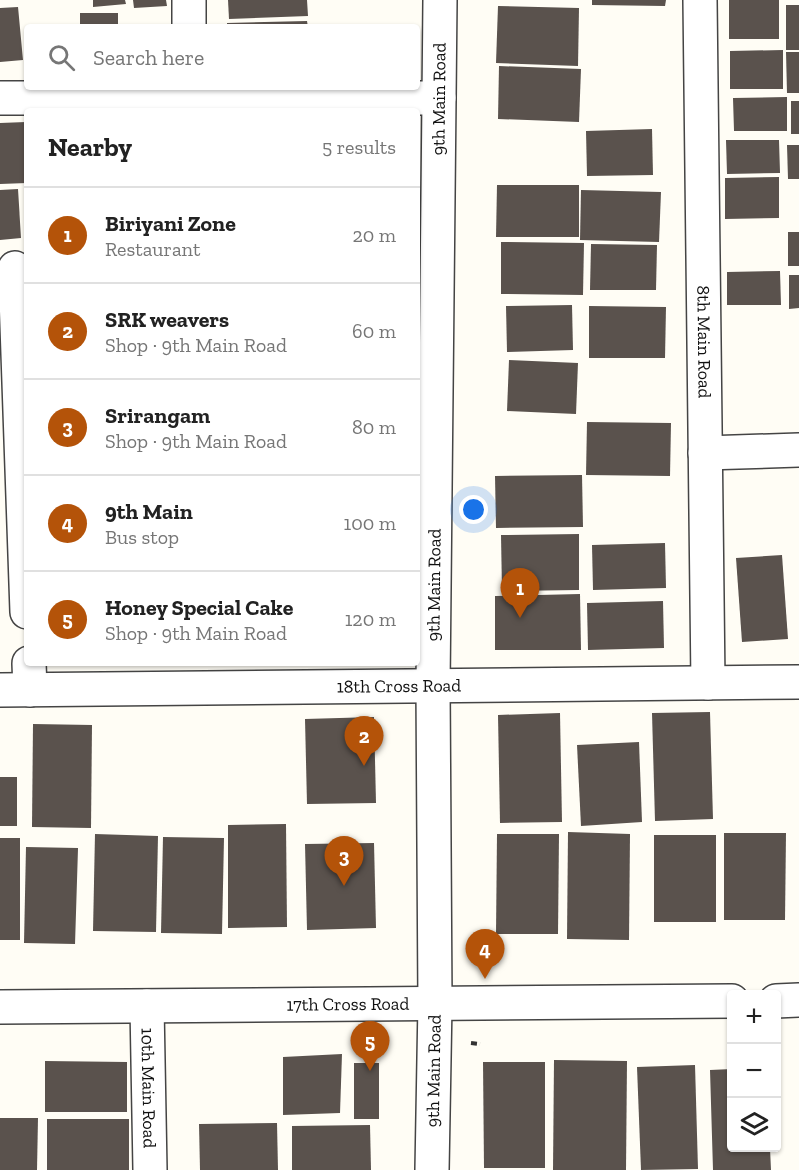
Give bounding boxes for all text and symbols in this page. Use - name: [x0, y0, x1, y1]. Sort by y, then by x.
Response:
- search box: [24, 24, 420, 90]
- icon: search: [45, 41, 78, 74]
- street label: 9th Main Road: [427, 42, 451, 156]
- text: Search here: [93, 44, 204, 71]
- text: Nearby: [48, 131, 132, 163]
- text: 5 results: [322, 135, 396, 159]
- text: Biriyani Zone: [105, 210, 236, 237]
- text: 1: [63, 223, 72, 247]
- text: 20 m: [352, 223, 396, 247]
- text: Restaurant: [105, 237, 201, 261]
- street label: 8th Main Road: [692, 285, 716, 399]
- text: SRK weavers: [105, 306, 229, 333]
- text: 2: [62, 319, 73, 343]
- text: 60 m: [352, 319, 396, 343]
- text: Shop · 9th Main Road: [105, 333, 287, 357]
- text: Srirangam: [105, 402, 210, 429]
- text: 3: [62, 415, 73, 439]
- text: 80 m: [352, 415, 396, 439]
- text: Shop · 9th Main Road: [105, 429, 287, 453]
- your location: [459, 495, 488, 524]
- text: 9th Main: [105, 498, 193, 525]
- text: 4: [62, 511, 73, 535]
- text: 100 m: [343, 511, 396, 535]
- text: Bus stop: [105, 525, 179, 549]
- street label: 9th Main Road: [422, 528, 446, 642]
- pin: 1: [500, 568, 540, 618]
- text: Honey Special Cake: [105, 594, 293, 621]
- text: 5: [62, 607, 73, 631]
- text: 120 m: [345, 607, 396, 631]
- text: Shop · 9th Main Road: [105, 621, 287, 645]
- street label: 18th Cross Road: [337, 674, 461, 698]
- pin: 2: [344, 716, 384, 766]
- pin: 3: [324, 836, 364, 886]
- pin: 4: [466, 930, 504, 979]
- map controls: [727, 990, 781, 1152]
- button: +: [727, 990, 781, 1044]
- street label: 17th Cross Road: [286, 993, 410, 1016]
- street label: 9th Main Road: [422, 1014, 446, 1128]
- pin: 5: [350, 1022, 389, 1071]
- street label: 10th Main Road: [136, 1027, 161, 1149]
- button: −: [727, 1044, 781, 1098]
- button: layers: [727, 1098, 781, 1152]

